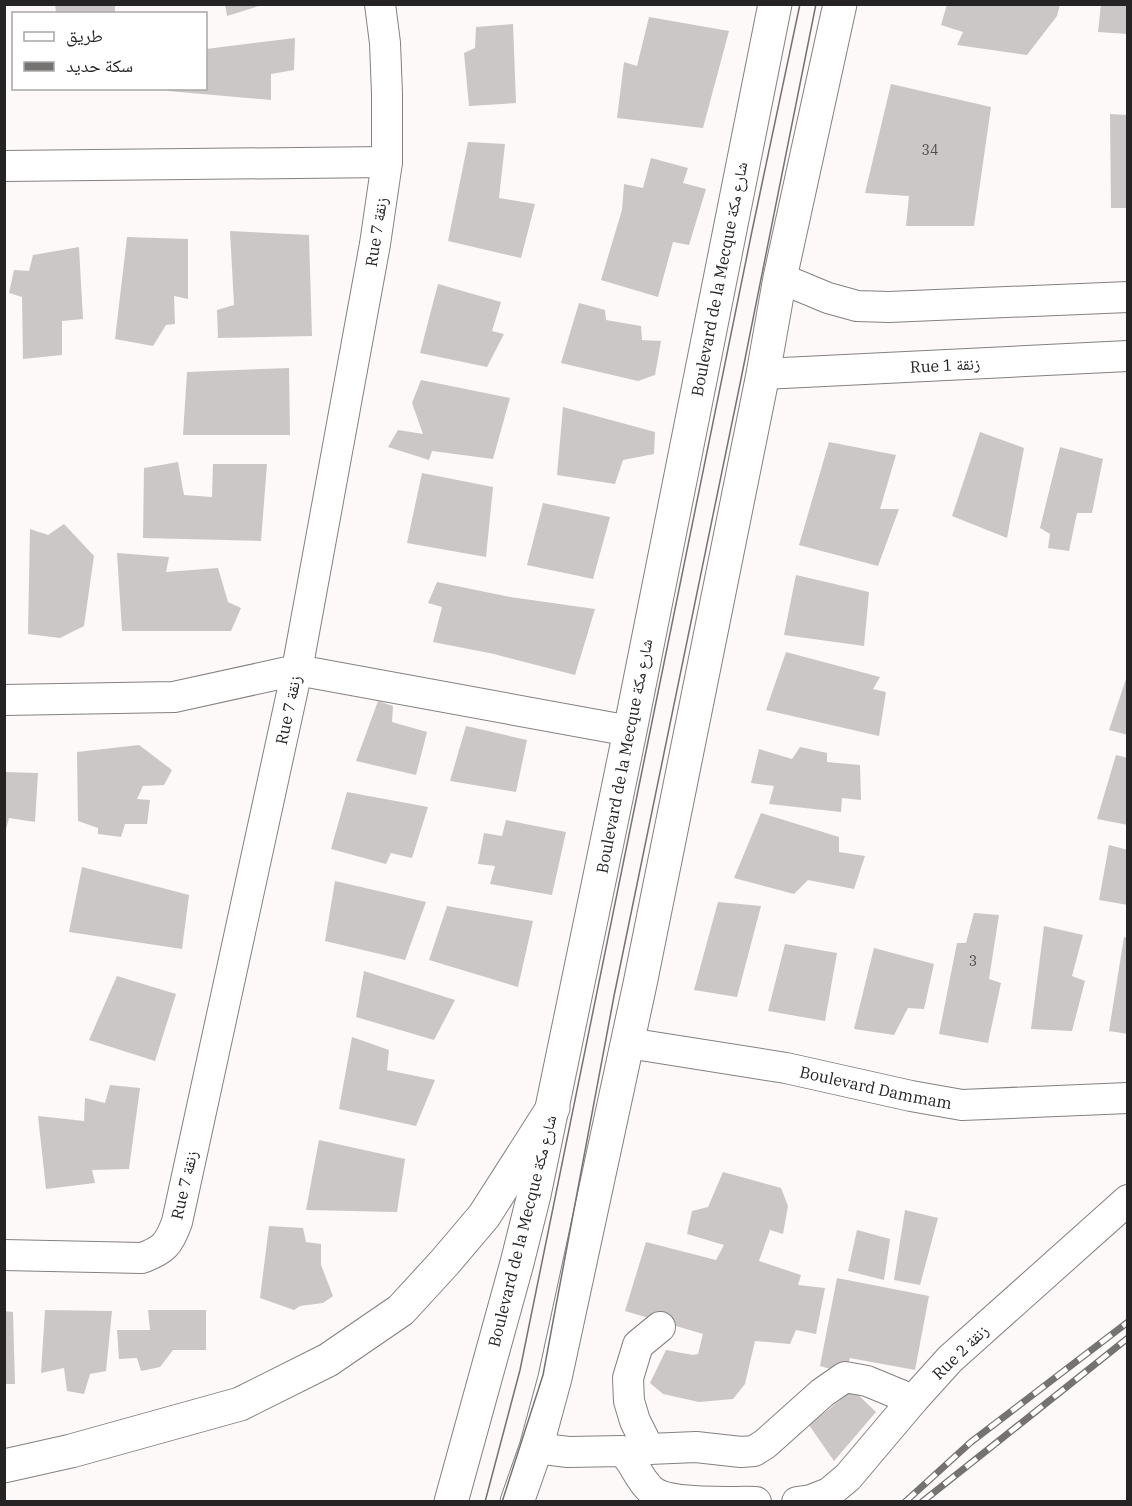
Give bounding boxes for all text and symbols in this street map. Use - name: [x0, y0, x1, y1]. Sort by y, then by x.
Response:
- legend: [12, 12, 207, 90]
- text: طريق: [66, 24, 103, 47]
- text: سكة حديد: [66, 54, 133, 77]
- house number: 34: [922, 141, 938, 159]
- street label: Boulevard de la Mecque شارع مكة: [686, 160, 753, 398]
- street label: Rue 7 زنقة: [361, 196, 391, 268]
- street label: Rue 1 زنقة: [909, 353, 981, 377]
- street label: Boulevard de la Mecque شارع مكة: [591, 637, 658, 875]
- street label: Rue 7 زنقة: [271, 674, 305, 746]
- house number: 3: [969, 952, 977, 970]
- street label: Boulevard Dammam: [798, 1061, 954, 1113]
- street label: Boulevard de la Mecque شارع مكة: [483, 1113, 562, 1349]
- street label: Rue 7 زنقة: [166, 1149, 202, 1221]
- street label: Rue 2 زنقة: [928, 1320, 992, 1384]

